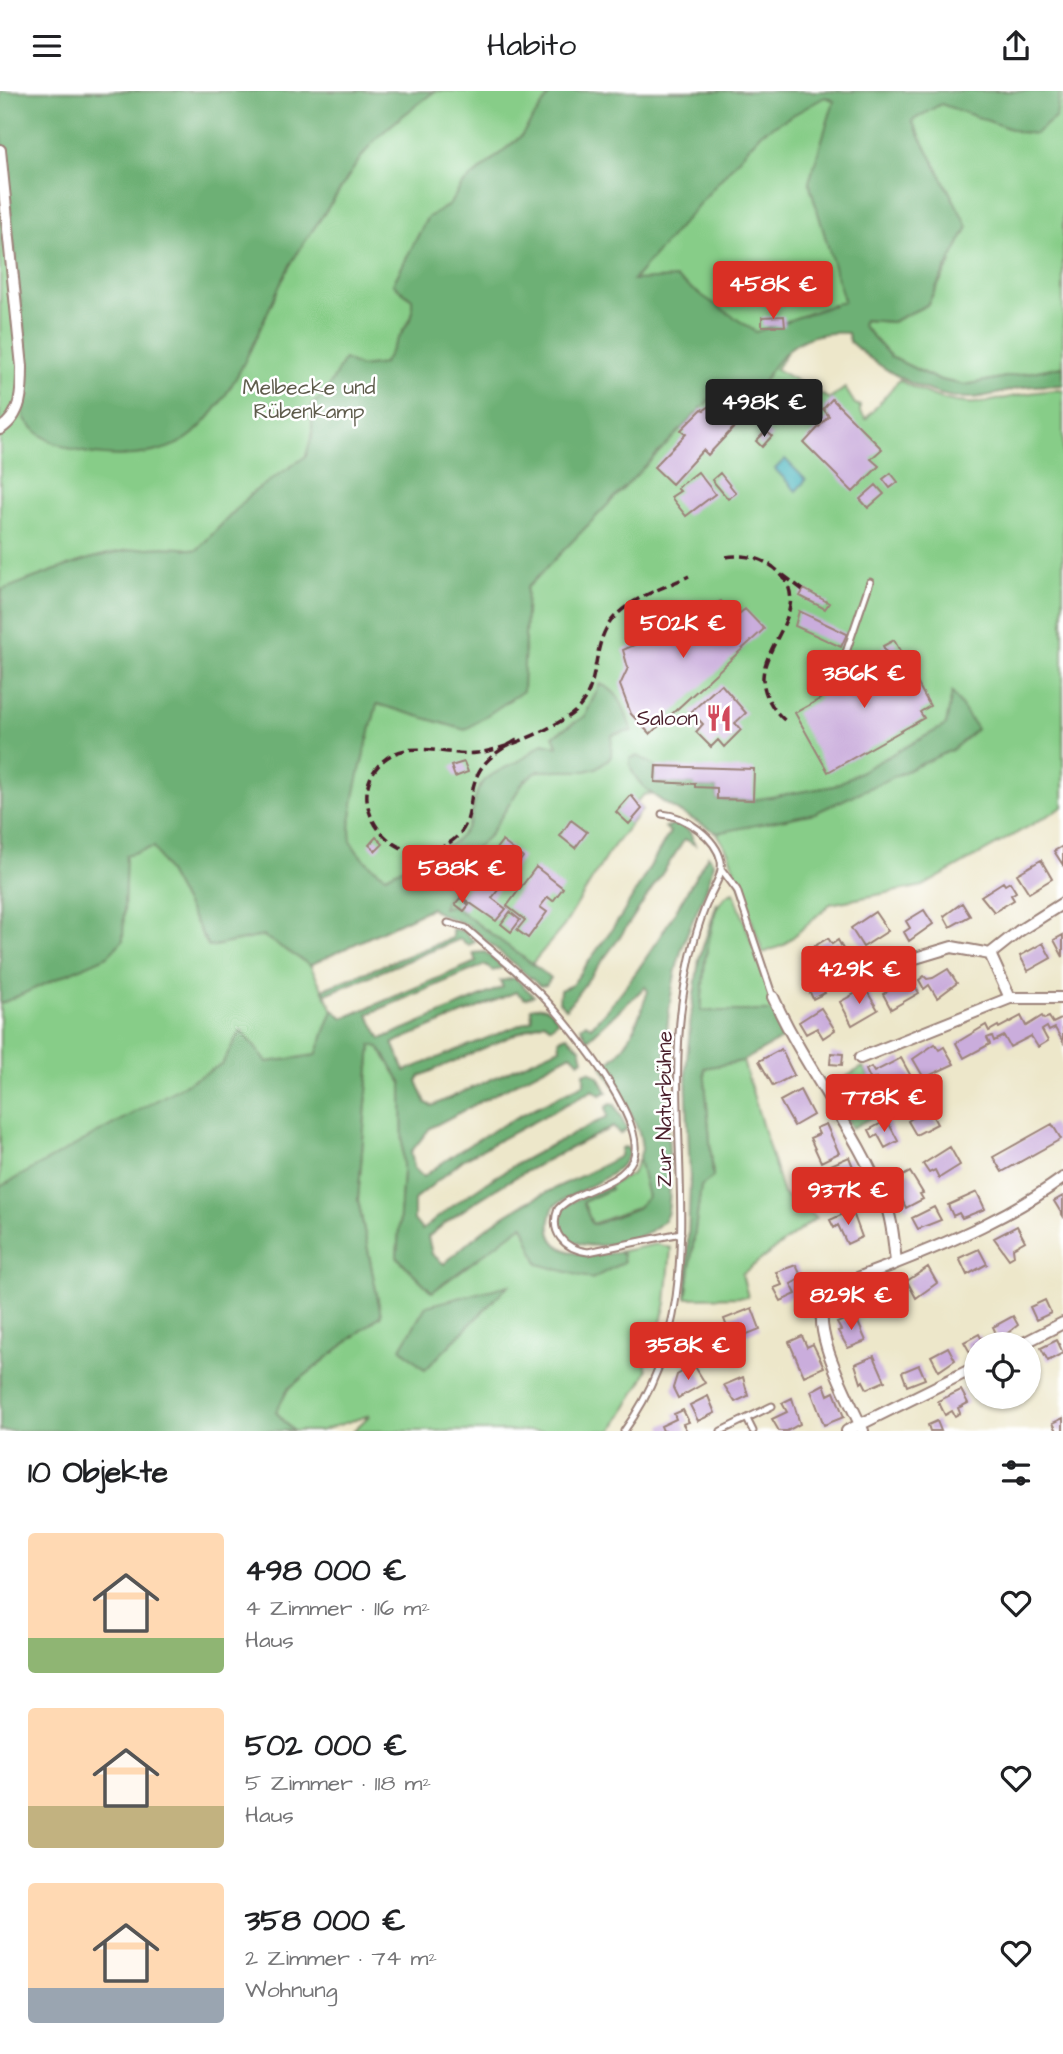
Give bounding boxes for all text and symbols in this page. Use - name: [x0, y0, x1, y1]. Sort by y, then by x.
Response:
- text: Habito: [487, 23, 576, 68]
- icon: menu: [28, 27, 66, 65]
- icon: share: [997, 27, 1035, 65]
- pin: 458K €: [716, 261, 830, 321]
- text: 458K €: [729, 268, 817, 300]
- park label: Melbecke und Rübenkamp: [242, 373, 376, 427]
- pin: 498K €: [707, 379, 821, 439]
- text: 498K €: [721, 386, 807, 418]
- pin: 502K €: [626, 601, 740, 660]
- text: 502K €: [640, 607, 726, 639]
- pin: 386K €: [807, 651, 921, 710]
- text: 386K €: [823, 657, 905, 689]
- restaurant icon: Saloon: [704, 703, 734, 733]
- place label: Saloon: [636, 704, 698, 733]
- pin: 588K €: [405, 845, 519, 905]
- text: 588K €: [418, 852, 506, 884]
- pin: 429K €: [802, 947, 916, 1006]
- text: 429K €: [817, 953, 901, 985]
- street label: Zur Naturbühne: [650, 1031, 679, 1187]
- pin: 778K €: [827, 1075, 941, 1134]
- text: 778K €: [842, 1081, 926, 1113]
- pin: 937K €: [791, 1167, 905, 1227]
- text: 937K €: [808, 1174, 888, 1206]
- pin: 829K €: [794, 1273, 908, 1332]
- text: 829K €: [810, 1279, 892, 1311]
- pin: 358K €: [631, 1323, 745, 1382]
- text: 358K €: [646, 1329, 730, 1361]
- map controls: [964, 1332, 1041, 1409]
- button: locate: [964, 1332, 1041, 1409]
- text: 10 Objekte: [28, 1452, 168, 1494]
- icon: filters: [997, 1454, 1035, 1492]
- text: 498 000 €: [245, 1550, 407, 1592]
- icon: home: [84, 1561, 168, 1645]
- icon: heart: [997, 1584, 1035, 1622]
- text: 4 Zimmer · 116 m²: [245, 1592, 430, 1624]
- text: Haus: [245, 1624, 294, 1656]
- text: 502 000 €: [245, 1725, 407, 1767]
- icon: home: [84, 1736, 168, 1820]
- icon: heart: [997, 1759, 1035, 1797]
- text: 5 Zimmer · 118 m²: [245, 1767, 431, 1799]
- text: Haus: [245, 1799, 294, 1831]
- text: 358 000 €: [245, 1900, 406, 1942]
- icon: home: [84, 1911, 168, 1995]
- icon: heart: [997, 1934, 1035, 1972]
- text: 2 Zimmer · 74 m²: [245, 1942, 437, 1974]
- text: Wohnung: [245, 1974, 338, 2006]

